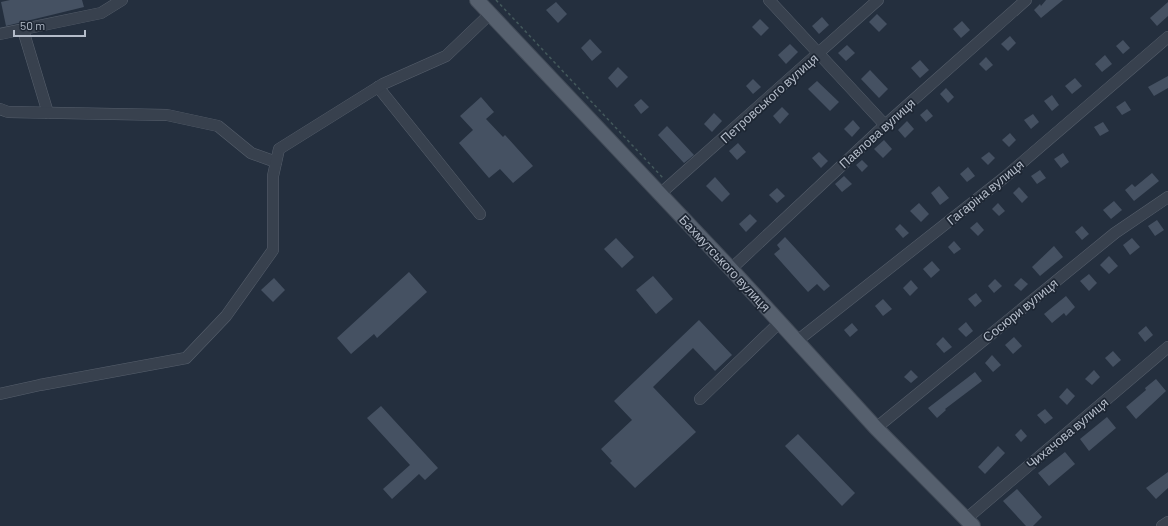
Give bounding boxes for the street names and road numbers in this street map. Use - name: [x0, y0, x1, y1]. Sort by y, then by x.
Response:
- street label: Петровського вулиця: [717, 50, 821, 146]
- street label: Павлова вулиця: [836, 95, 918, 171]
- street label: Гагаріна вулиця: [943, 156, 1027, 228]
- street label: Бахмутського вулиця: [676, 211, 774, 315]
- street label: Сосюри вулиця: [979, 275, 1061, 345]
- street label: Чихачова вулиця: [1023, 394, 1111, 472]

